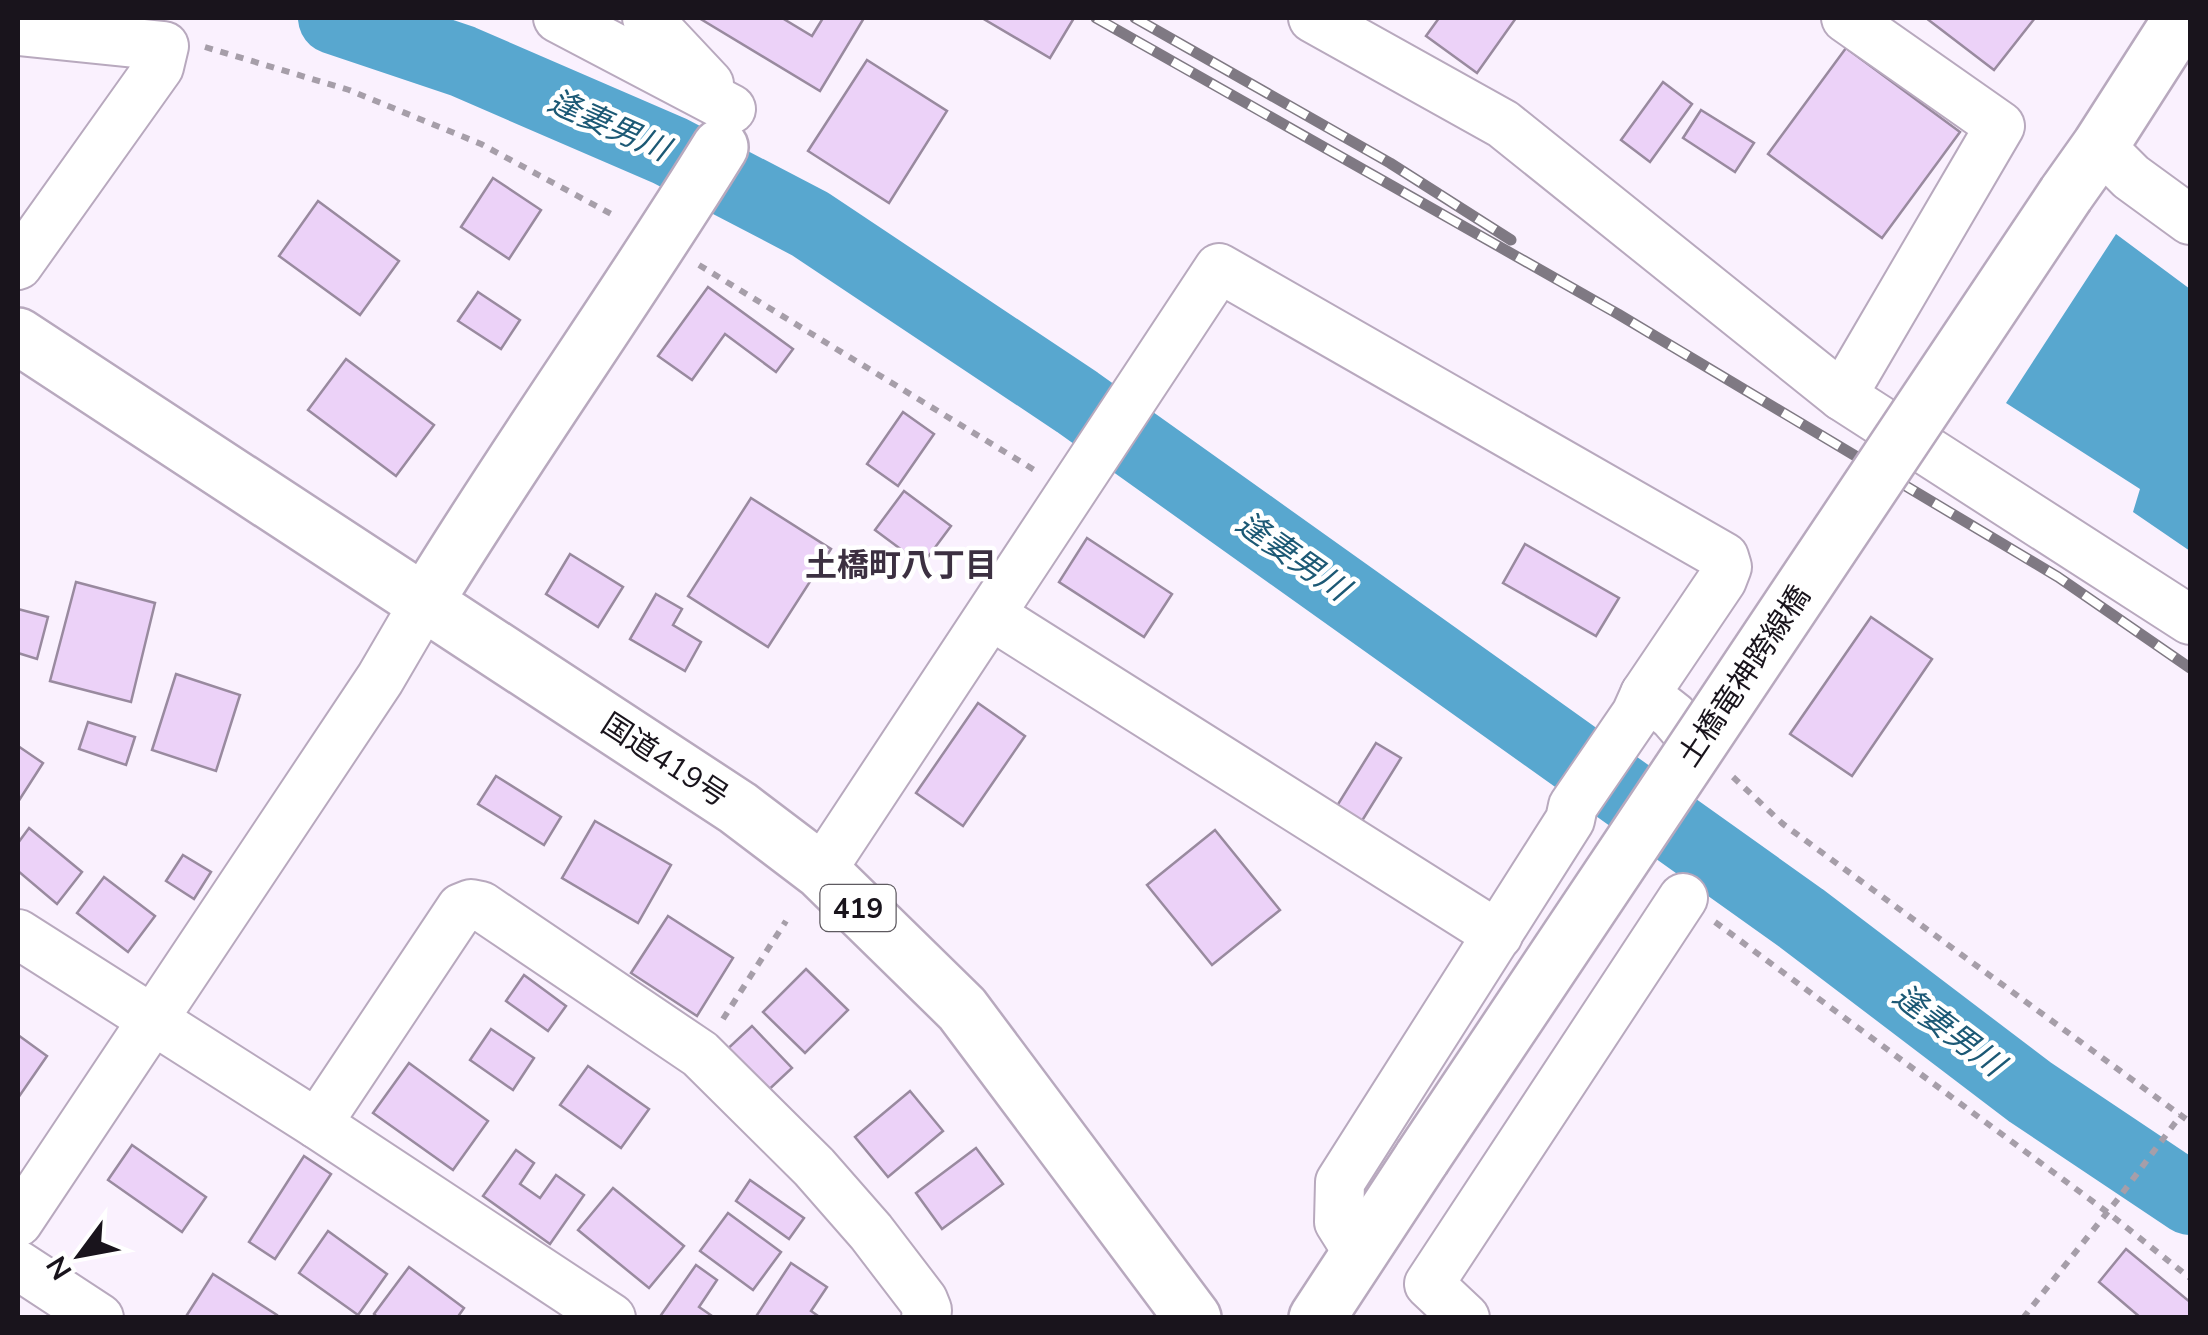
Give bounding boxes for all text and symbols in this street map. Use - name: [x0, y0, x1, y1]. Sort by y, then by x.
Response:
- water label: 逢妻男川: [542, 80, 679, 172]
- water label: 逢妻男川: [1228, 502, 1360, 612]
- district label: 土橋町八丁目: [805, 544, 997, 587]
- street label: 土橋竜神跨線橋: [1669, 578, 1820, 775]
- street label: 国道419号: [593, 704, 736, 817]
- road number: 419: [820, 885, 896, 931]
- water label: 逢妻男川: [1885, 975, 2015, 1088]
- north arrow: [30, 1205, 130, 1305]
- text: N: [38, 1249, 81, 1287]

